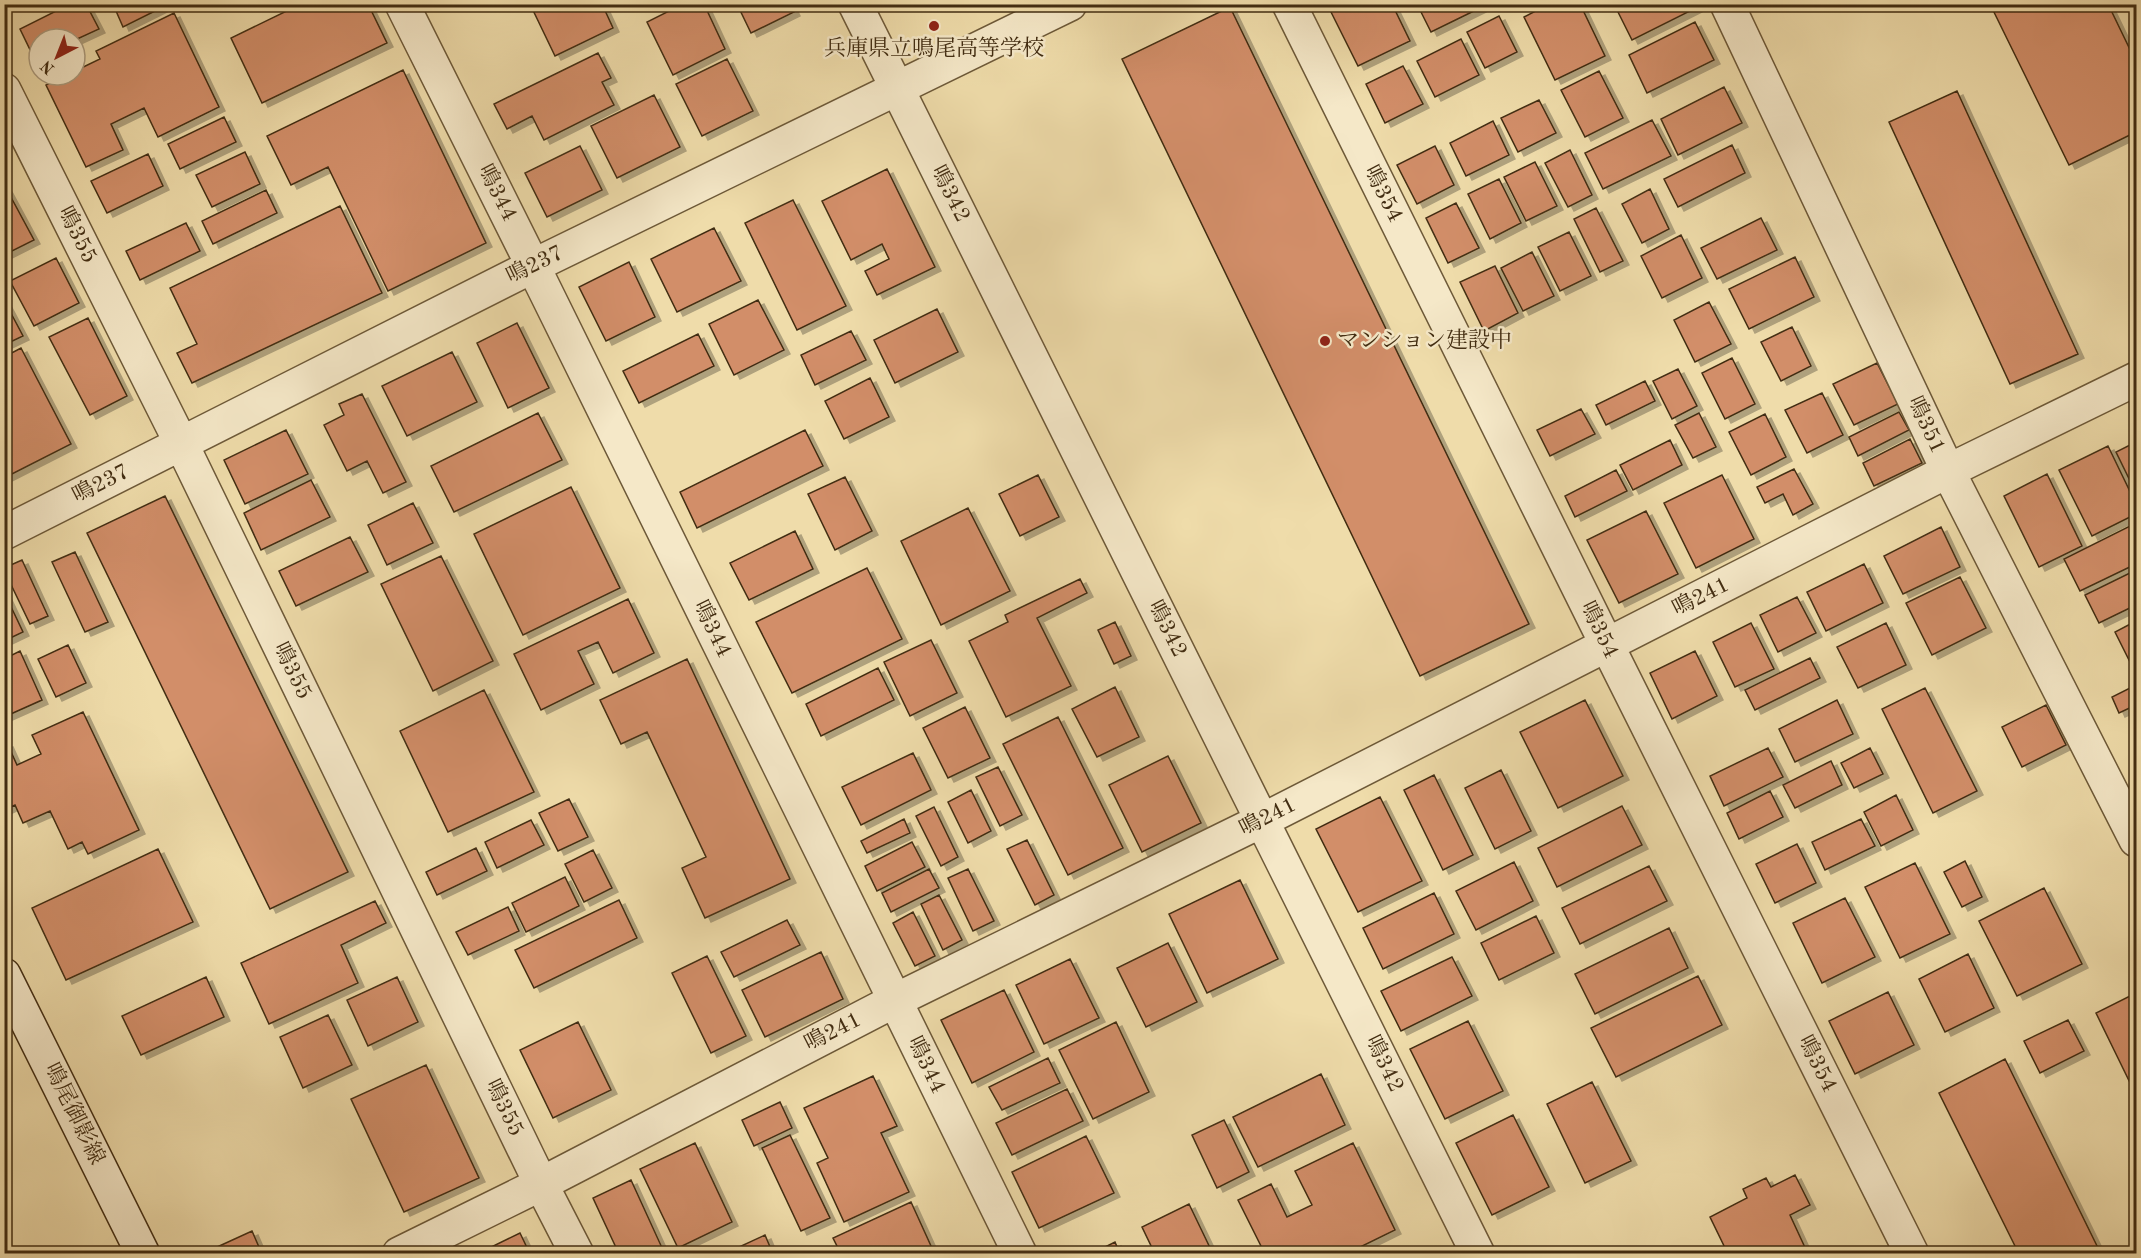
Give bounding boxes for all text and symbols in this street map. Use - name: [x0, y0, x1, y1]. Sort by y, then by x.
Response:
- marker: 兵庫県立鳴尾高等学校: [927, 19, 941, 33]
- north arrow: [27, 27, 87, 87]
- place label: 兵庫県立鳴尾高等学校: [824, 36, 1044, 60]
- text: N: [38, 56, 58, 77]
- street label: 鳴344: [474, 160, 522, 225]
- street label: 鳴342: [927, 161, 975, 226]
- street label: 鳴354: [1360, 161, 1408, 226]
- street label: 鳴355: [54, 202, 102, 267]
- street label: 鳴237: [502, 240, 567, 288]
- place label: マンション建設中: [1337, 328, 1512, 352]
- marker: マンション建設中: [1318, 334, 1332, 348]
- street label: 鳴351: [1903, 392, 1951, 457]
- street label: 鳴237: [68, 459, 133, 507]
- street label: 鳴241: [1668, 572, 1733, 620]
- street label: 鳴344: [689, 596, 737, 661]
- street label: 鳴342: [1144, 596, 1192, 661]
- street label: 鳴354: [1576, 597, 1624, 662]
- street label: 鳴355: [269, 638, 317, 703]
- street label: 鳴241: [1235, 792, 1300, 840]
- street label: 鳴241: [800, 1007, 865, 1055]
- street label: 鳴342: [1361, 1031, 1409, 1096]
- street label: 鳴354: [1794, 1031, 1842, 1096]
- street label: 鳴344: [903, 1032, 951, 1097]
- street label: 鳴尾御影線: [40, 1059, 110, 1168]
- street label: 鳴355: [481, 1075, 529, 1140]

